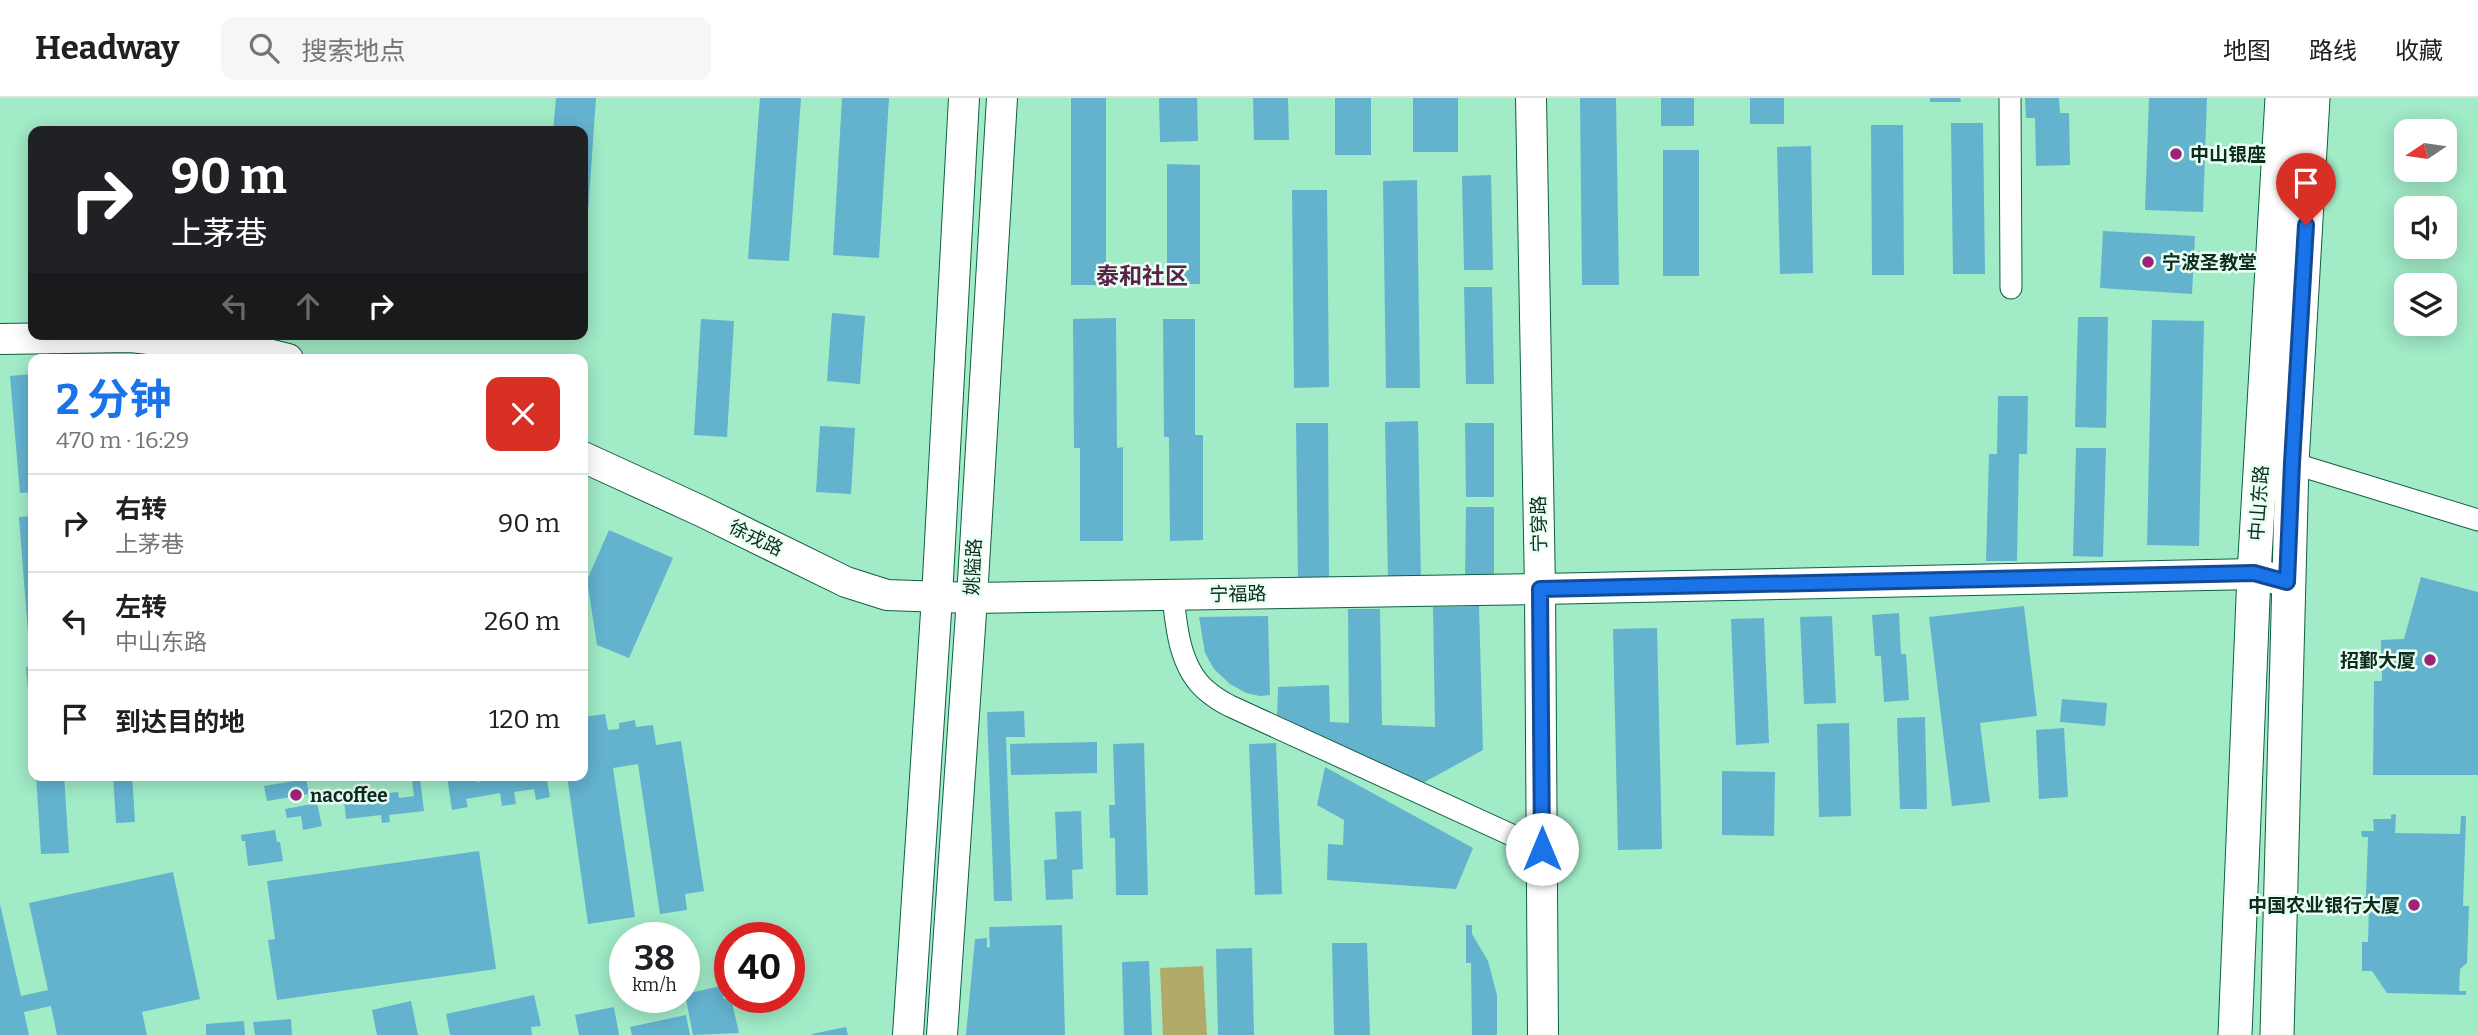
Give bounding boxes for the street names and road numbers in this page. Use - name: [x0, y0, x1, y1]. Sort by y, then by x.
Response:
- street label: 中山东路: [2245, 464, 2273, 542]
- street label: 宁穿路: [1527, 495, 1551, 553]
- street label: 徐戎路: [725, 515, 787, 561]
- street label: 姚隘路: [960, 538, 986, 596]
- street label: 宁福路: [1209, 582, 1267, 606]

